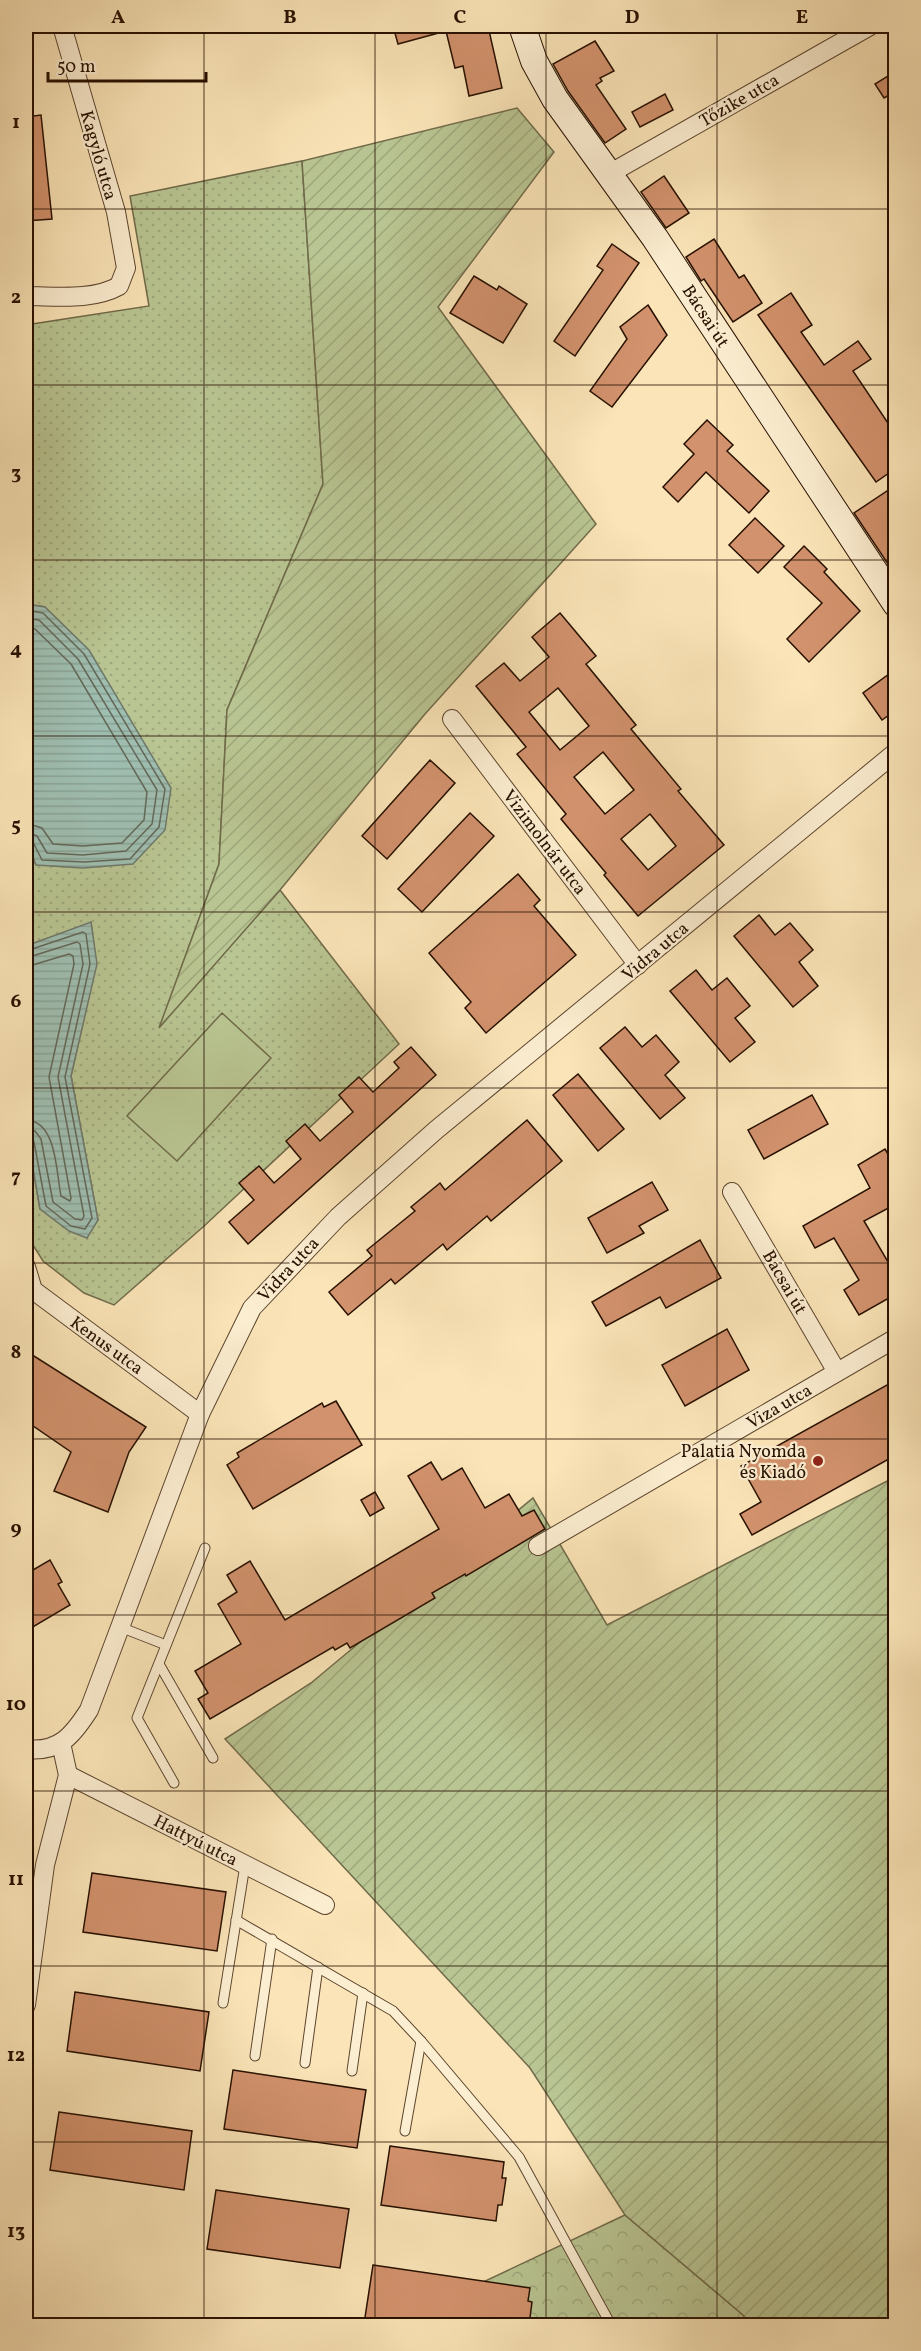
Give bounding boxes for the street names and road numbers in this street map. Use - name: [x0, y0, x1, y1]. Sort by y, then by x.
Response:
- street label: Tőzike utca: [695, 68, 784, 134]
- street label: Kagyló utca: [73, 108, 122, 203]
- street label: Bácsai út: [675, 280, 734, 353]
- street label: Vizimolnár utca: [496, 785, 592, 901]
- street label: Vidra utca: [617, 917, 695, 988]
- street label: Vidra utca: [253, 1232, 326, 1308]
- street label: Bácsai út: [755, 1246, 812, 1319]
- street label: Kenus utca: [64, 1311, 148, 1381]
- street label: Viza utca: [742, 1379, 817, 1436]
- street label: Hattyú utca: [149, 1809, 242, 1873]

